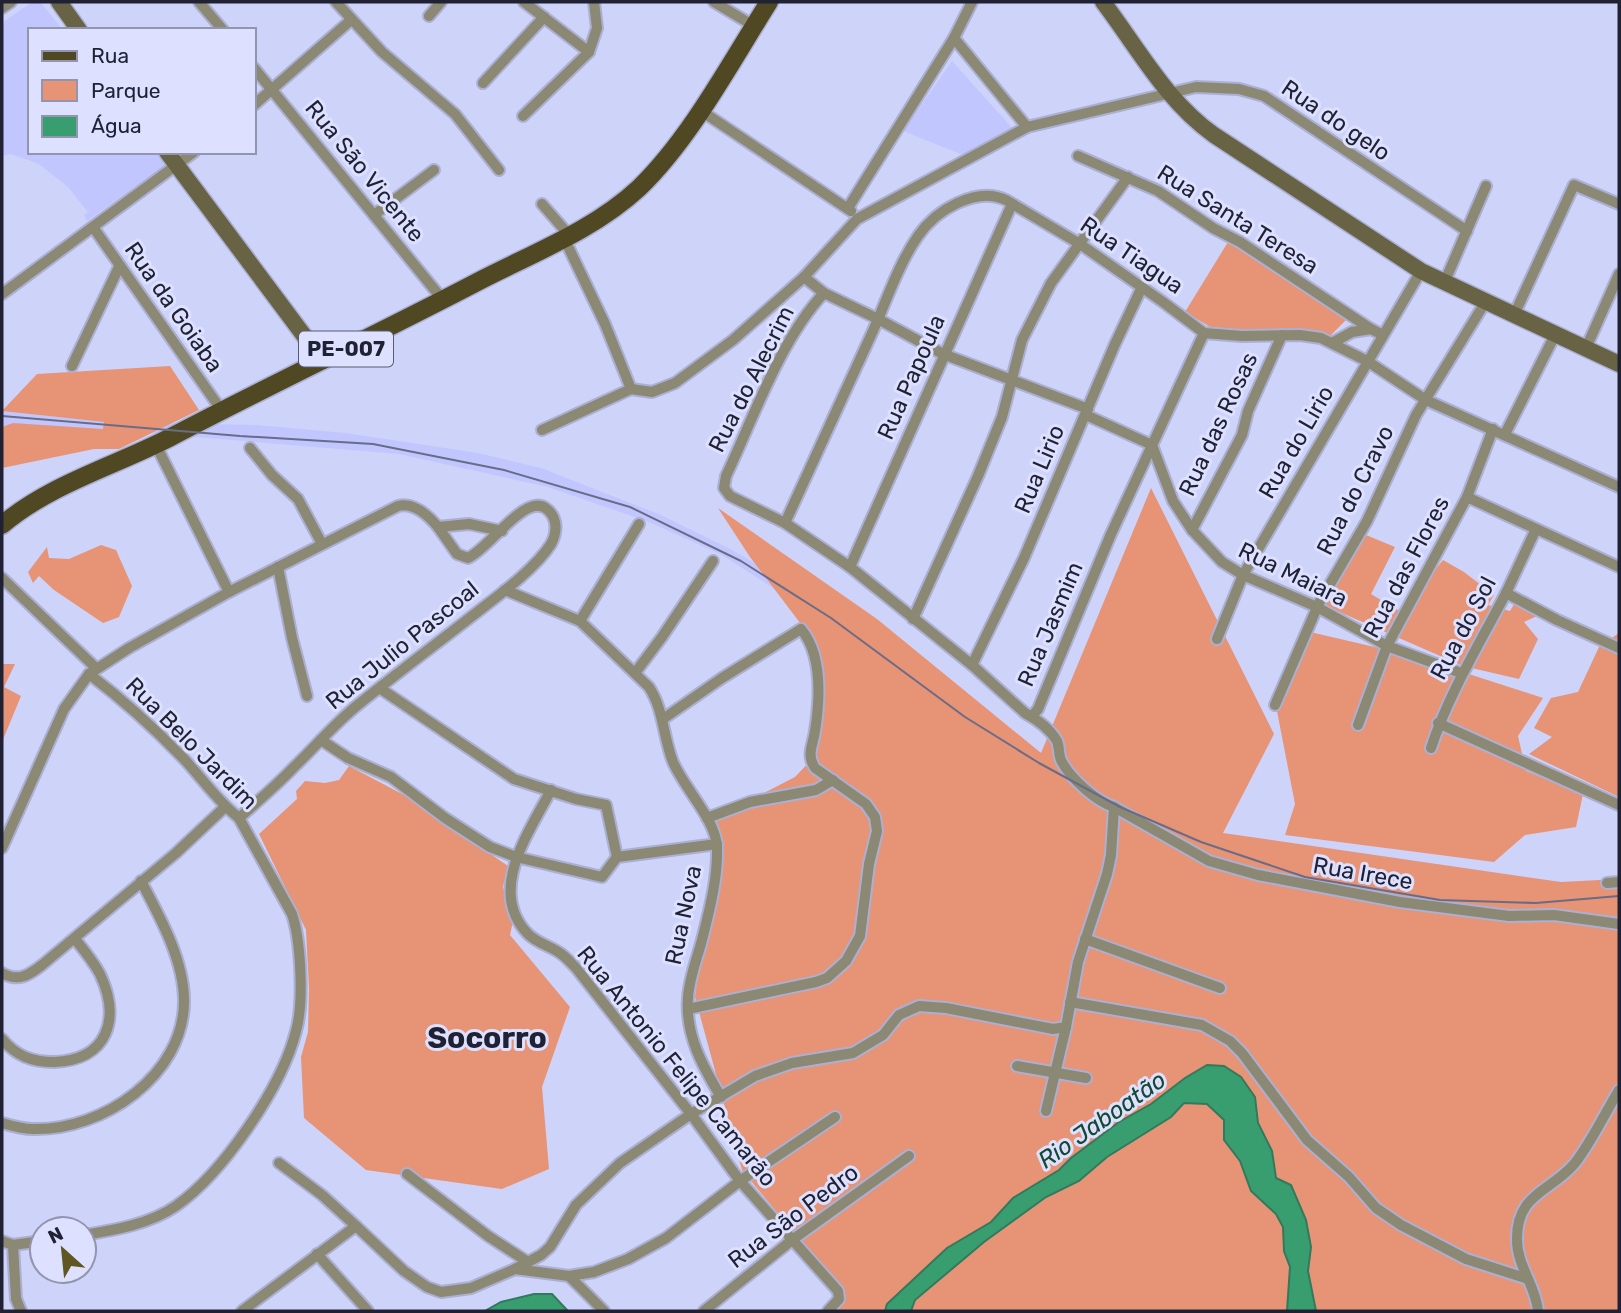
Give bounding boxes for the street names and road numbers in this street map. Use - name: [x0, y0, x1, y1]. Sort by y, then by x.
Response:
- street label: Rua do gelo: [1276, 73, 1396, 167]
- street label: Rua São Vicente: [299, 94, 431, 248]
- street label: Rua Santa Teresa: [1152, 158, 1324, 280]
- street label: Rua Tiagua: [1075, 210, 1189, 300]
- street label: Rua da Goiaba: [119, 236, 229, 378]
- street label: Rua do Alecrim: [702, 301, 800, 457]
- street label: Rua Papoula: [871, 310, 951, 444]
- road number: PE-007: [299, 332, 393, 366]
- street label: Rua das Rosas: [1172, 348, 1264, 500]
- street label: Rua do Lirio: [1252, 381, 1340, 503]
- street label: Rua Lirio: [1008, 421, 1070, 517]
- street label: Rua do Cravo: [1310, 421, 1400, 559]
- street label: Rua das Flores: [1357, 491, 1455, 643]
- street label: Rua Maiara: [1234, 536, 1352, 612]
- street label: Rua Jasmim: [1011, 557, 1089, 691]
- street label: Rua do Sol: [1424, 572, 1502, 684]
- street label: Rua Julio Pascoal: [320, 575, 484, 715]
- street label: Rua Belo Jardim: [120, 671, 264, 815]
- street label: Rua Irece: [1311, 850, 1415, 896]
- street label: Rua Nova: [659, 863, 707, 967]
- street label: Rua Antonio Felipe Camarão: [571, 940, 783, 1192]
- street label: Rua São Pedro: [722, 1158, 864, 1274]

